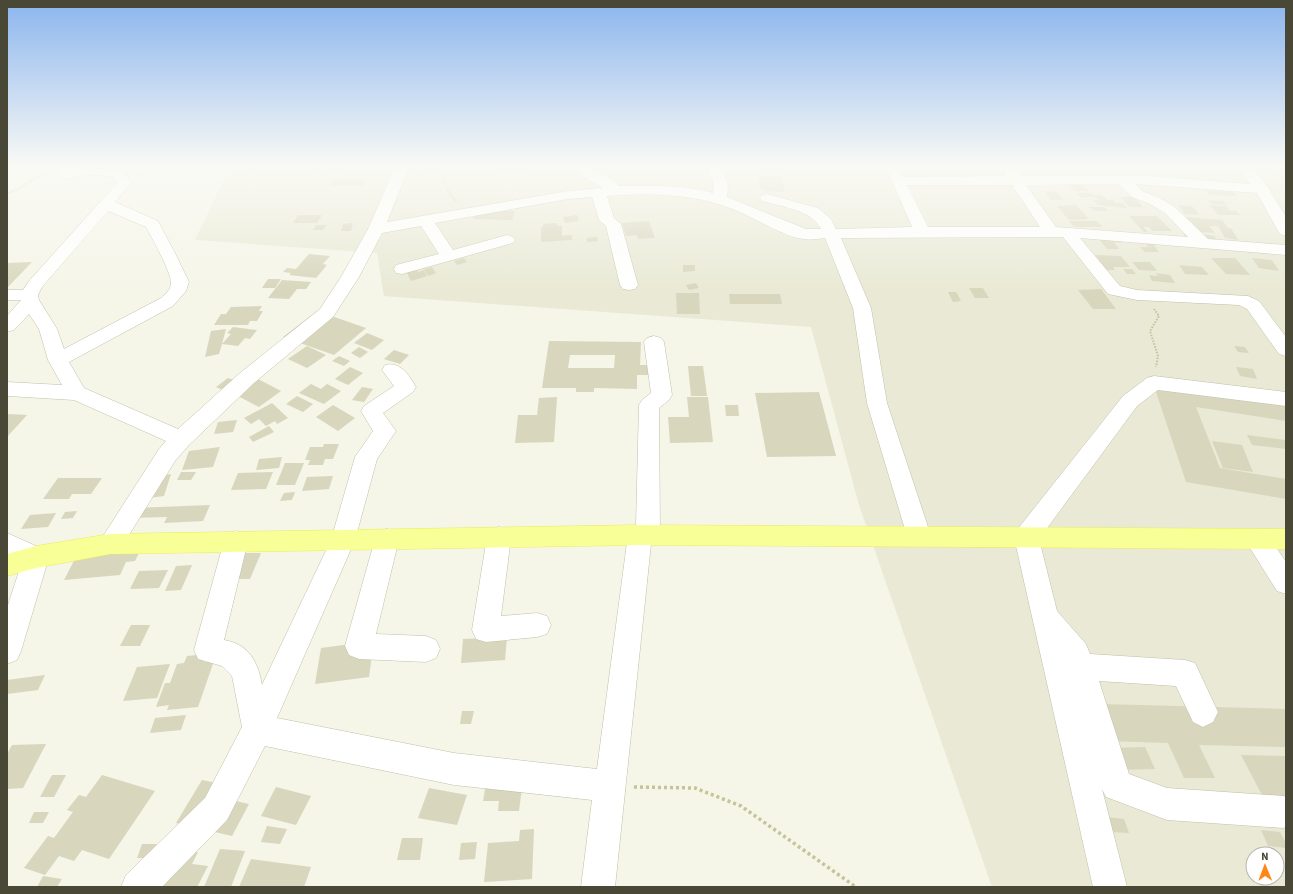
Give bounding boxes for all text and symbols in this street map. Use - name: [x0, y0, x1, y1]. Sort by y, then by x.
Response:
- north arrow: [1245, 846, 1285, 886]
- text: N: [1261, 849, 1269, 864]

